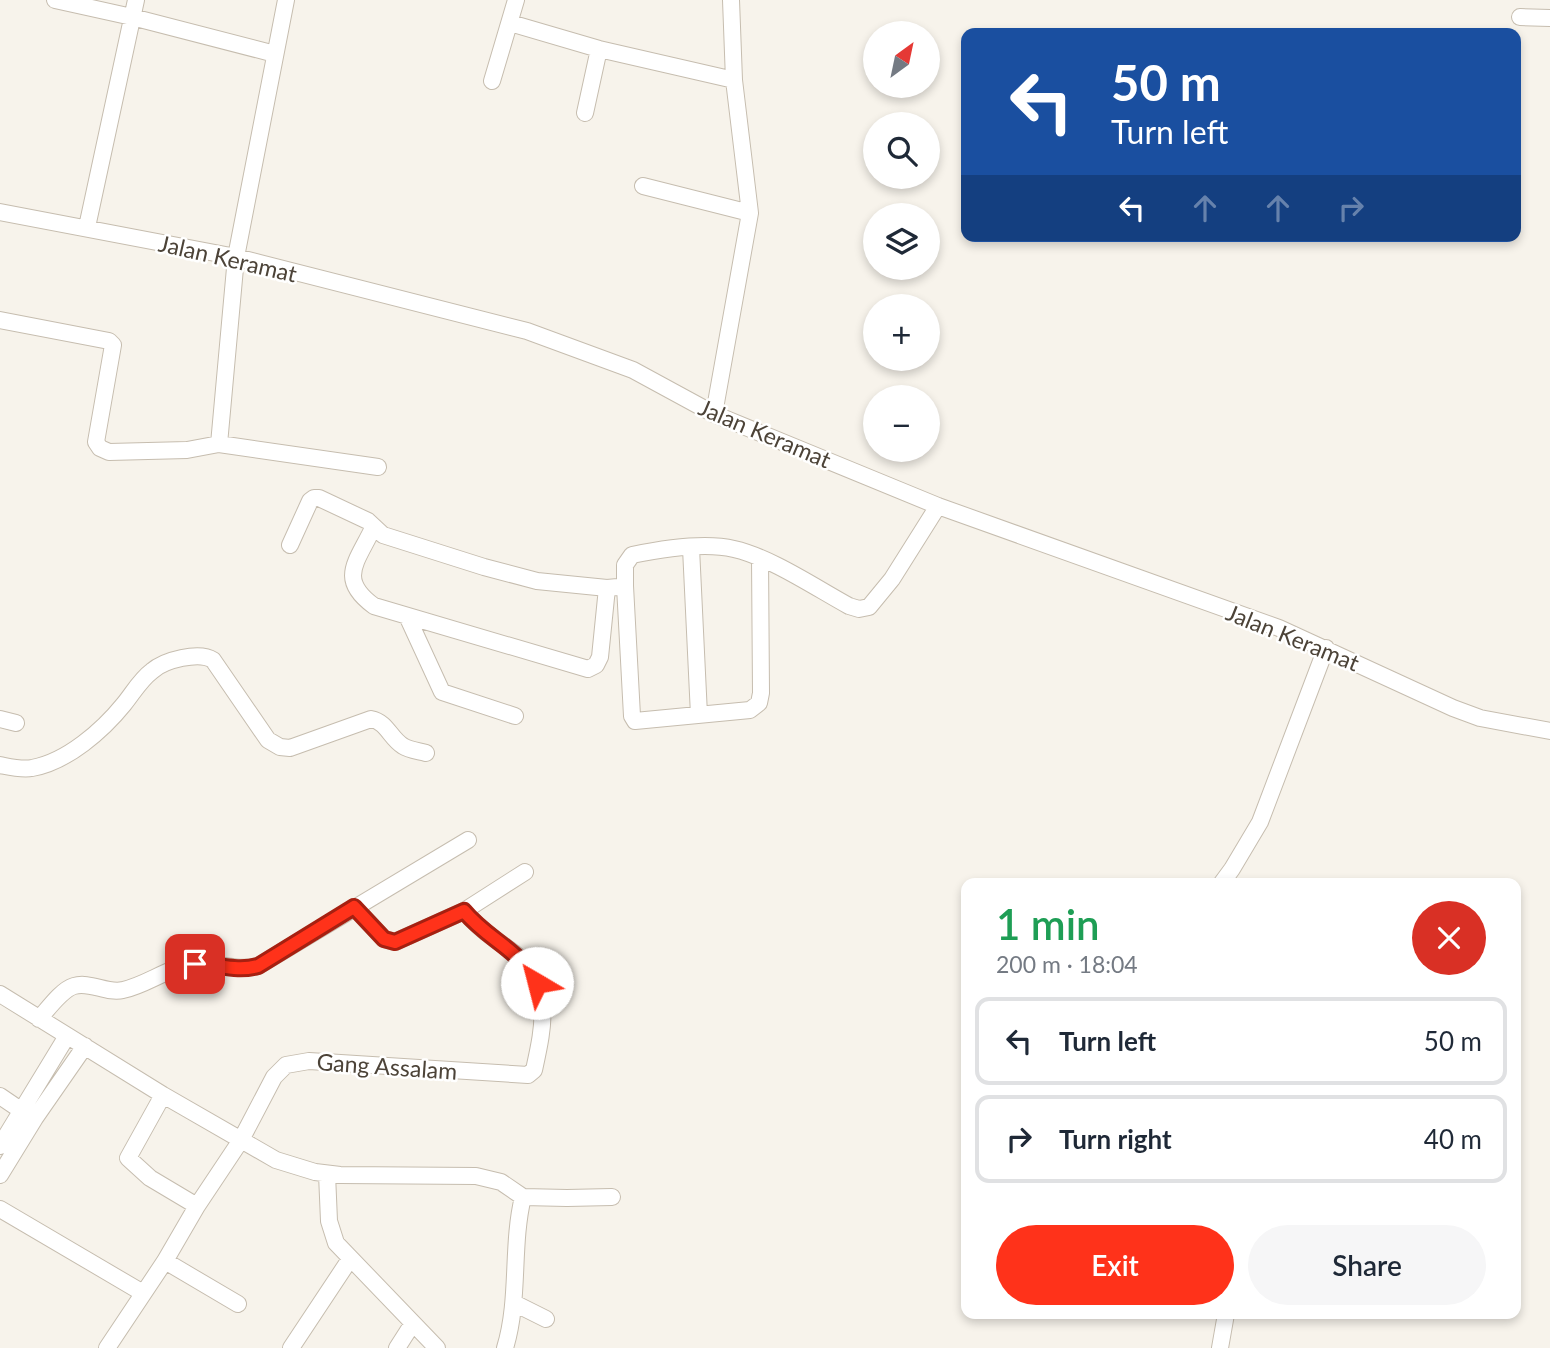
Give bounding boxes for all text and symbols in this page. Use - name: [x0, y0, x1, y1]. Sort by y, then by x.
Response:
- north arrow: [863, 21, 940, 98]
- map controls: [863, 21, 940, 462]
- text: 50 m: [1111, 53, 1221, 111]
- icon: left: [996, 56, 1087, 147]
- button: search: [863, 112, 940, 189]
- text: Turn left: [1111, 112, 1228, 151]
- icon: left: [1113, 189, 1151, 227]
- icon: ahead: [1186, 189, 1224, 227]
- icon: ahead: [1259, 189, 1297, 227]
- icon: right: [1332, 189, 1370, 227]
- button: layers: [863, 203, 940, 280]
- street label: Jalan Keramat: [156, 229, 300, 288]
- button: +: [863, 294, 940, 371]
- button: −: [863, 385, 940, 462]
- street label: Jalan Keramat: [695, 393, 836, 474]
- street label: Jalan Keramat: [1222, 598, 1364, 677]
- text: 1 min: [996, 899, 1100, 949]
- button: close: [1412, 901, 1486, 975]
- pin: [165, 934, 225, 994]
- icon: arrive: [176, 945, 214, 983]
- position arrow: [500, 946, 574, 1020]
- text: 200 m · 18:04: [996, 950, 1138, 978]
- icon: left: [1000, 1022, 1038, 1060]
- text: Turn left: [1059, 1025, 1156, 1057]
- text: 50 m: [1424, 1025, 1482, 1057]
- street label: Gang Assalam: [316, 1047, 458, 1085]
- icon: right: [1000, 1120, 1038, 1158]
- text: Turn right: [1059, 1123, 1172, 1155]
- text: 40 m: [1424, 1123, 1482, 1155]
- button: Exit: [996, 1225, 1234, 1305]
- button: Share: [1248, 1225, 1486, 1305]

